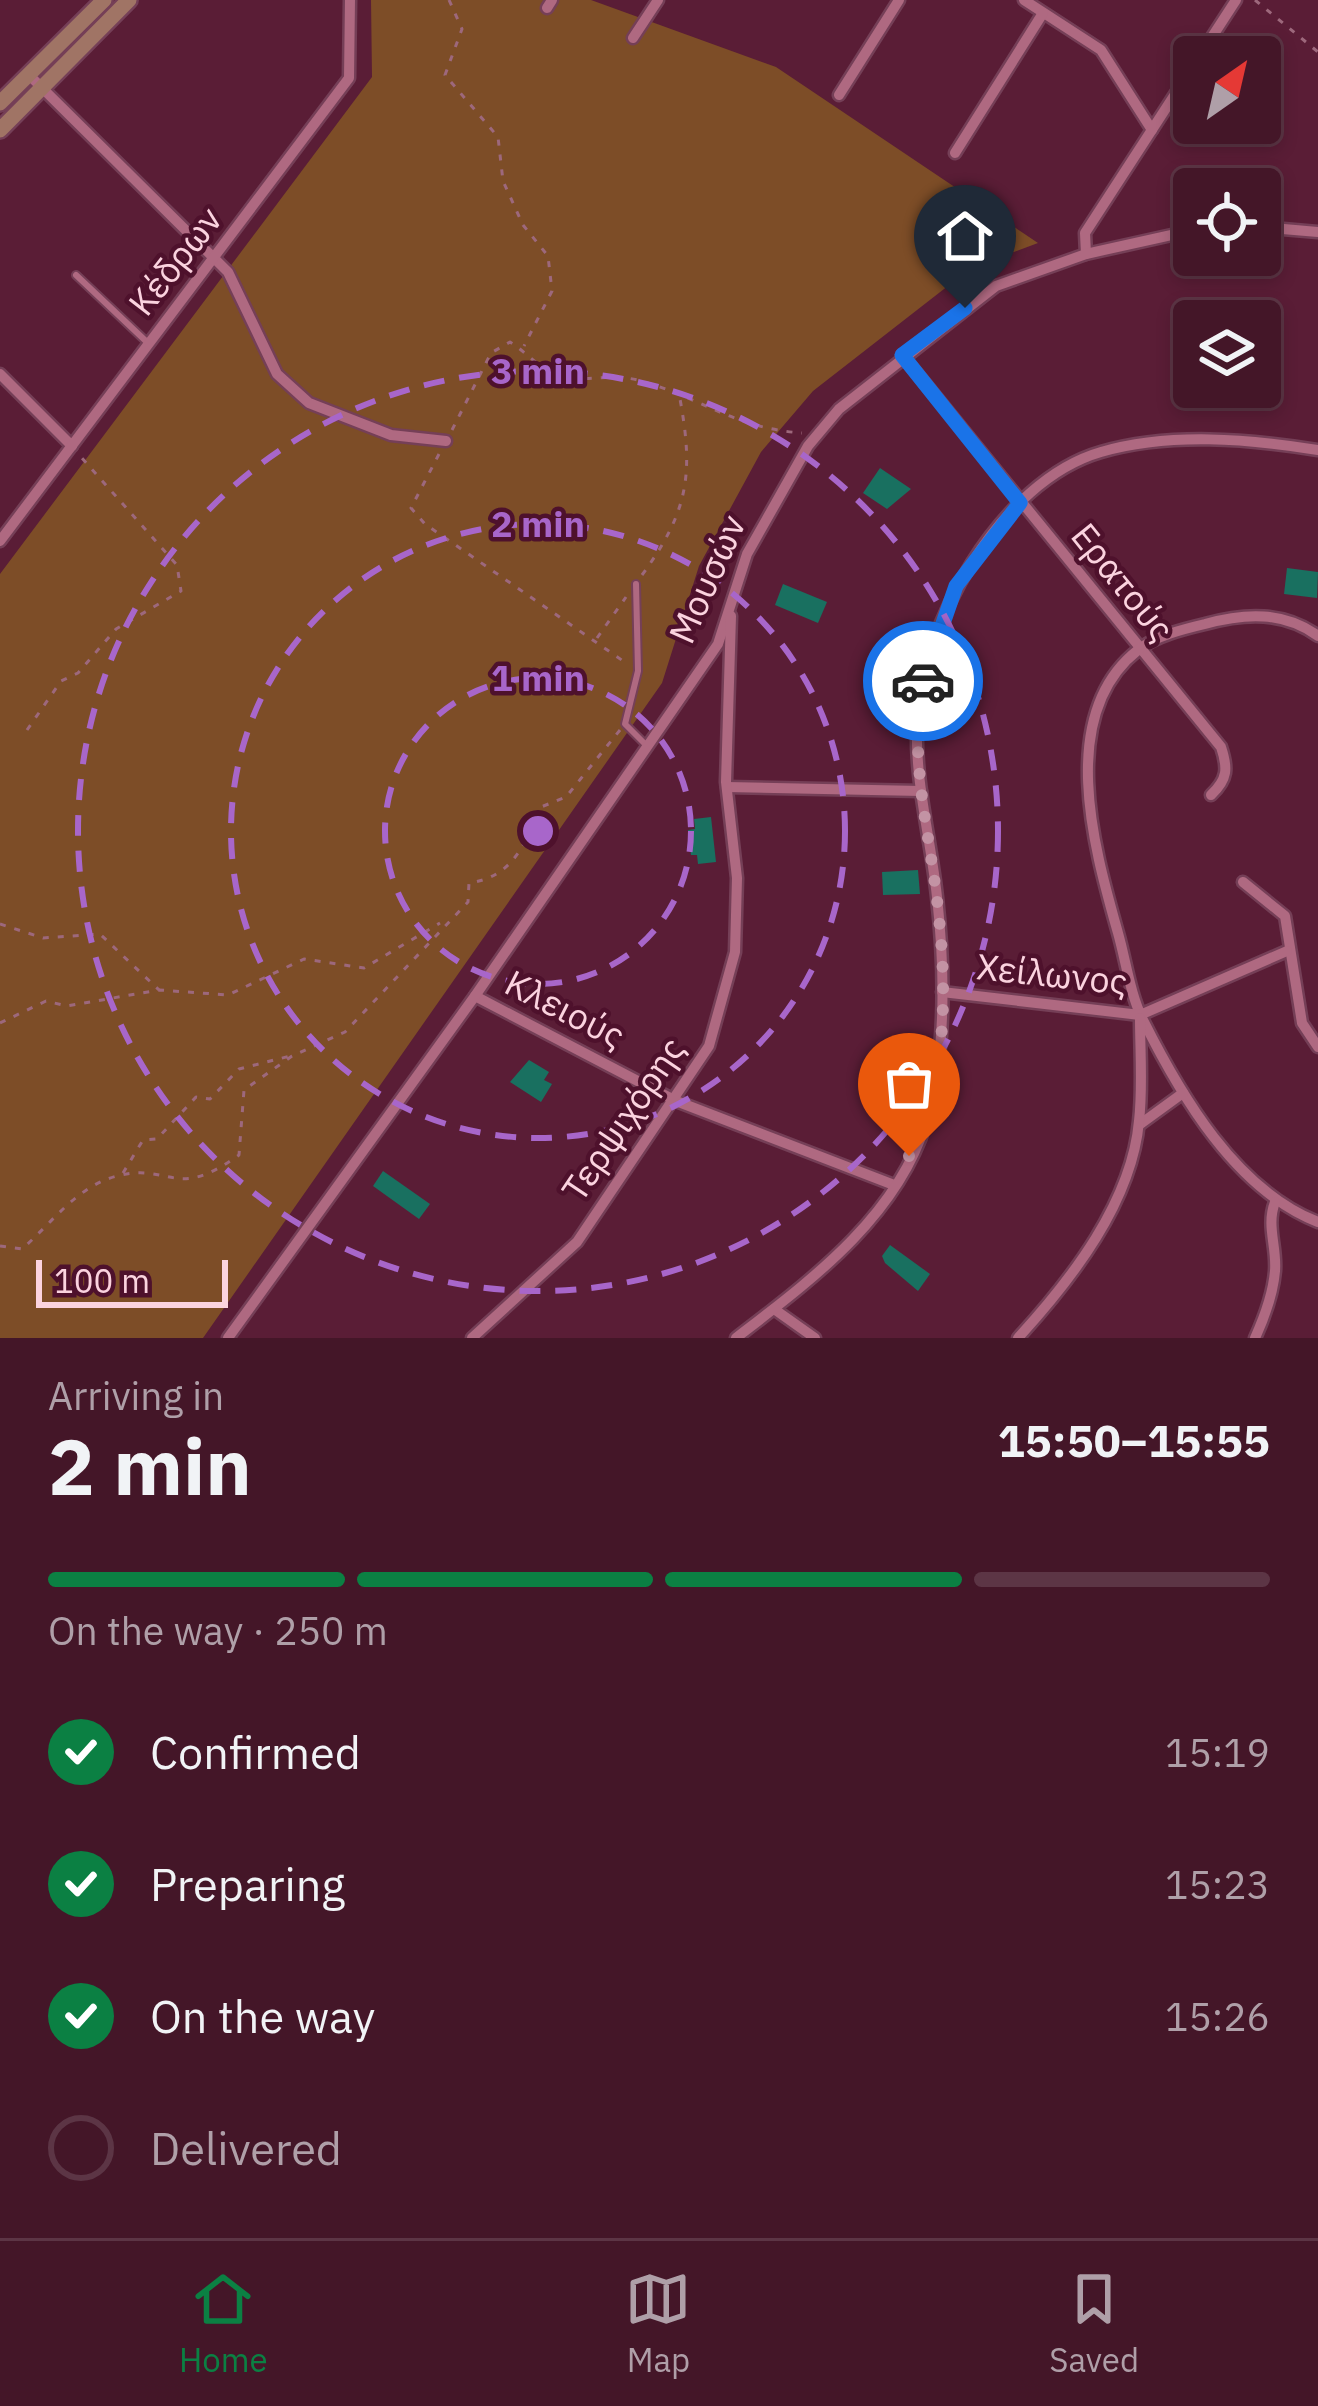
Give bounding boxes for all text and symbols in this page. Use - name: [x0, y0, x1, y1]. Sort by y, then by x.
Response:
- north arrow: [1173, 36, 1281, 144]
- map controls: [1173, 36, 1281, 408]
- button: locate: [1173, 168, 1281, 276]
- pin: [914, 185, 1016, 308]
- street label: Κέδρων: [117, 197, 232, 325]
- icon: home: [932, 203, 998, 269]
- button: layers: [1173, 300, 1281, 408]
- text: 3 min: [491, 347, 585, 394]
- text: 2 min: [491, 500, 585, 547]
- street label: Μουσών: [657, 507, 756, 650]
- street label: Ερατούς: [1061, 513, 1185, 650]
- courier: [863, 621, 983, 741]
- icon: car: [890, 648, 956, 714]
- text: 1 min: [491, 654, 585, 701]
- centre of rings: [517, 810, 559, 852]
- street label: Χείλωνος: [974, 942, 1130, 1005]
- street label: Κλειούς: [497, 959, 633, 1059]
- street label: Τερψιχόρης: [550, 1028, 695, 1210]
- pin: [858, 1033, 960, 1156]
- icon: bag: [876, 1051, 942, 1117]
- scale bar: [36, 1254, 228, 1307]
- text: 100 m: [54, 1259, 150, 1302]
- text: Arriving in: [48, 1370, 224, 1421]
- text: 15:50–15:55: [998, 1411, 1270, 1469]
- text: 2 min: [48, 1415, 252, 1516]
- text: On the way · 250 m: [48, 1605, 388, 1656]
- icon: check: [48, 1719, 114, 1785]
- text: Confirmed: [150, 1723, 361, 1781]
- text: 15:19: [1165, 1727, 1270, 1778]
- icon: check: [48, 1851, 114, 1917]
- text: Preparing: [150, 1855, 345, 1913]
- text: 15:23: [1165, 1859, 1270, 1910]
- icon: check: [48, 1983, 114, 2049]
- text: On the way: [150, 1987, 375, 2045]
- text: 15:26: [1165, 1991, 1270, 2042]
- text: Delivered: [150, 2119, 342, 2177]
- tab: Home: [179, 2266, 268, 2381]
- tab: Map: [625, 2266, 691, 2381]
- tab: Saved: [1049, 2266, 1139, 2381]

